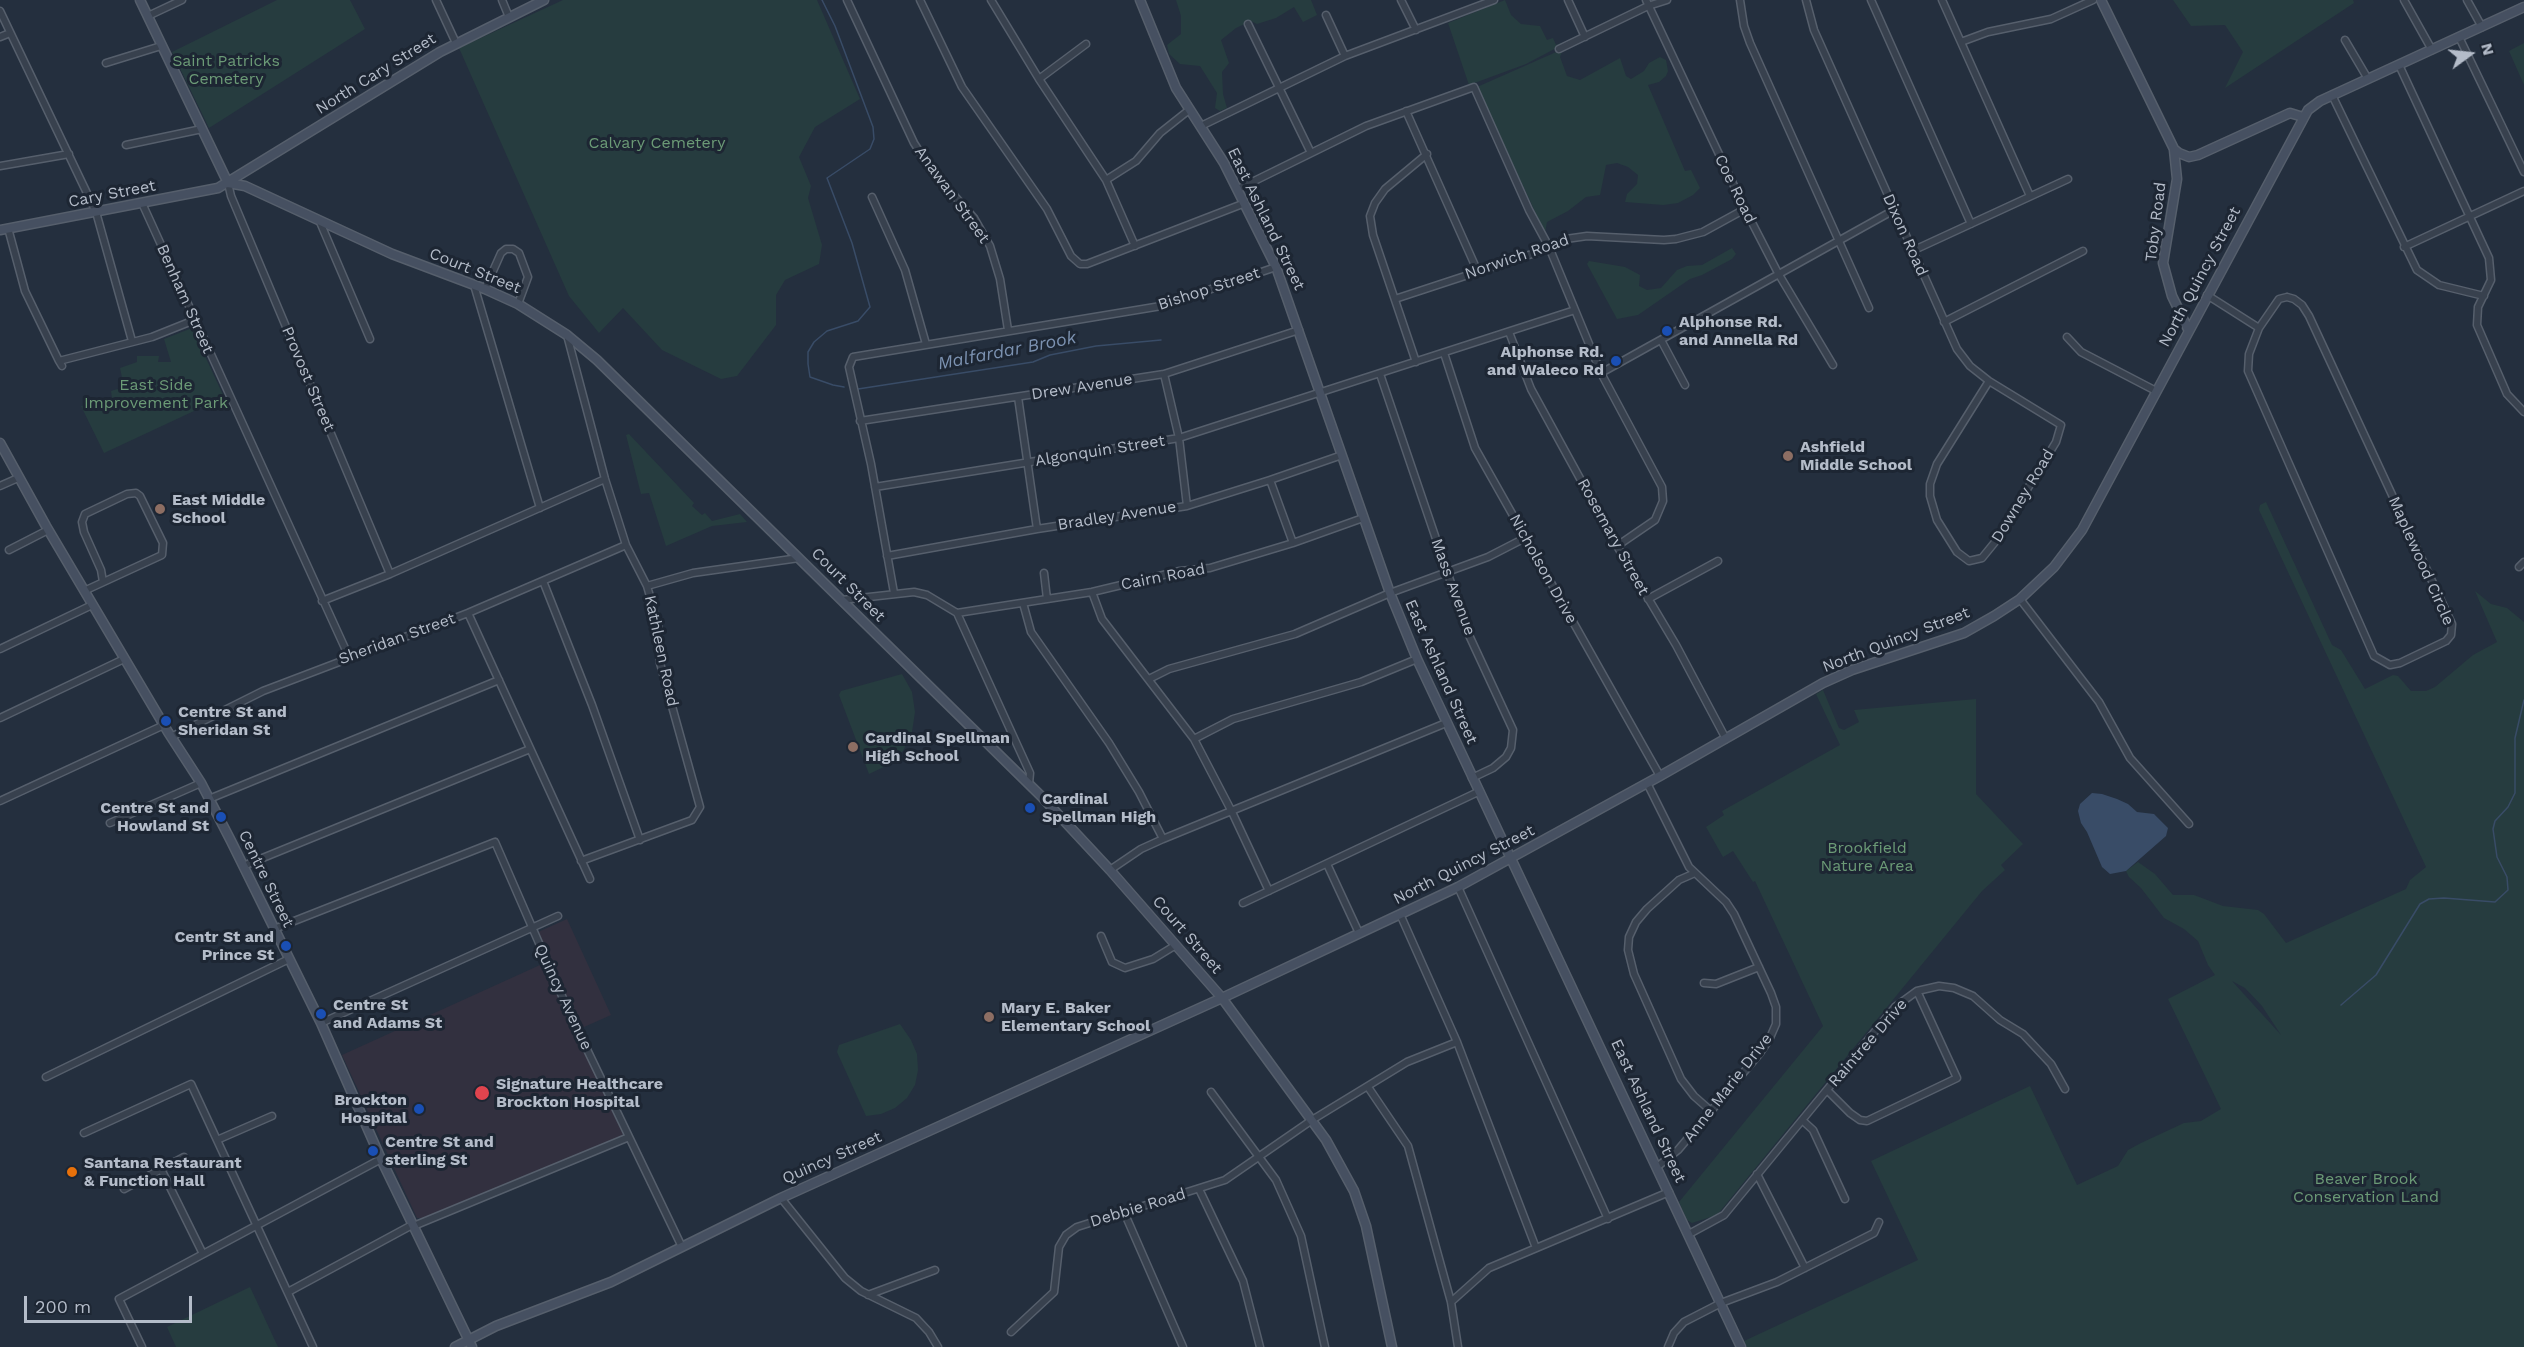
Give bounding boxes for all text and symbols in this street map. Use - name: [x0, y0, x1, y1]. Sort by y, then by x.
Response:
- north arrow: [2440, 24, 2500, 84]
- street label: North Cary Street: [312, 29, 440, 119]
- text: N: [2477, 41, 2499, 57]
- park label: Saint Patricks Cemetery: [172, 51, 280, 89]
- park label: Calvary Cemetery: [588, 133, 726, 153]
- street label: Anawan Street: [910, 143, 994, 247]
- street label: East Ashland Street: [1223, 145, 1309, 293]
- street label: Coe Road: [1710, 151, 1760, 227]
- street label: Cary Street: [67, 176, 157, 212]
- street label: Toby Road: [2142, 181, 2170, 263]
- street label: Dixon Road: [1878, 191, 1932, 279]
- street label: North Quincy Street: [2155, 204, 2245, 350]
- street label: Norwich Road: [1462, 230, 1572, 284]
- street label: Benham Street: [152, 241, 218, 357]
- street label: Court Street: [427, 244, 523, 298]
- street label: Bishop Street: [1155, 263, 1263, 315]
- place label: Alphonse Rd. and Annella Rd: [1679, 312, 1798, 350]
- street label: Provost Street: [277, 324, 339, 434]
- marker: Alphonse Rd. and Annella Rd: [1660, 324, 1674, 338]
- water label: Malfardar Brook: [936, 327, 1078, 375]
- place label: Alphonse Rd. and Waleco Rd: [1487, 342, 1604, 380]
- marker: Alphonse Rd. and Waleco Rd: [1609, 354, 1623, 368]
- street label: Drew Avenue: [1030, 370, 1134, 404]
- park label: East Side Improvement Park: [84, 375, 228, 413]
- street label: Algonquin Street: [1034, 431, 1166, 471]
- place label: Ashfield Middle School: [1800, 437, 1912, 475]
- street label: Downey Road: [1988, 446, 2058, 546]
- marker: Ashfield Middle School: [1781, 449, 1795, 463]
- street label: Rosemary Street: [1573, 475, 1653, 599]
- place label: East Middle School: [172, 490, 265, 528]
- street label: Maplewood Circle: [2384, 494, 2458, 628]
- street label: Bradley Avenue: [1056, 497, 1178, 535]
- marker: East Middle School: [153, 502, 167, 516]
- street label: Nicholson Drive: [1505, 511, 1581, 627]
- street label: Mass Avenue: [1427, 536, 1479, 638]
- street label: Court Street: [807, 544, 889, 626]
- street label: Cairn Road: [1119, 559, 1207, 595]
- street label: Kathleen Road: [640, 594, 682, 708]
- street label: East Ashland Street: [1400, 597, 1482, 747]
- street label: North Quincy Street: [1820, 603, 1972, 677]
- street label: Sheridan Street: [336, 609, 458, 669]
- place label: Centre St and Sheridan St: [178, 702, 287, 740]
- marker: Centre St and Sheridan St: [159, 714, 173, 728]
- place label: Cardinal Spellman High School: [865, 728, 1010, 766]
- marker: Cardinal Spellman High School: [846, 740, 860, 754]
- place label: Cardinal Spellman High: [1042, 789, 1156, 827]
- place label: Centre St and Howland St: [100, 798, 209, 836]
- marker: Cardinal Spellman High: [1023, 801, 1037, 815]
- marker: Centre St and Howland St: [214, 810, 228, 824]
- street label: North Quincy Street: [1390, 821, 1538, 909]
- street label: Centre Street: [234, 827, 298, 931]
- park label: Brookfield Nature Area: [1820, 838, 1914, 876]
- street label: Court Street: [1148, 892, 1226, 978]
- place label: Centr St and Prince St: [174, 927, 274, 965]
- marker: Centr St and Prince St: [279, 939, 293, 953]
- street label: Quincy Avenue: [530, 941, 596, 1053]
- place label: Centre St and Adams St: [333, 995, 442, 1033]
- street label: Raintree Drive: [1825, 995, 1911, 1091]
- place label: Mary E. Baker Elementary School: [1001, 998, 1150, 1036]
- marker: Centre St and Adams St: [314, 1007, 328, 1021]
- marker: Mary E. Baker Elementary School: [982, 1010, 996, 1024]
- street label: Anne Marie Drive: [1680, 1030, 1776, 1146]
- street label: East Ashland Street: [1606, 1036, 1690, 1186]
- place label: Signature Healthcare Brockton Hospital: [496, 1074, 663, 1112]
- marker: Signature Healthcare Brockton Hospital: [473, 1084, 491, 1102]
- place label: Brockton Hospital: [334, 1090, 407, 1128]
- marker: Brockton Hospital: [412, 1102, 426, 1116]
- street label: Quincy Street: [779, 1128, 885, 1188]
- place label: Centre St and sterling St: [385, 1132, 494, 1170]
- marker: Centre St and sterling St: [366, 1144, 380, 1158]
- place label: Santana Restaurant & Function Hall: [84, 1153, 241, 1191]
- marker: Santana Restaurant & Function Hall: [65, 1165, 79, 1179]
- park label: Beaver Brook Conservation Land: [2293, 1169, 2439, 1207]
- street label: Debbie Road: [1088, 1184, 1188, 1232]
- scale bar: [27, 1284, 195, 1322]
- text: 200 m: [35, 1296, 91, 1317]

